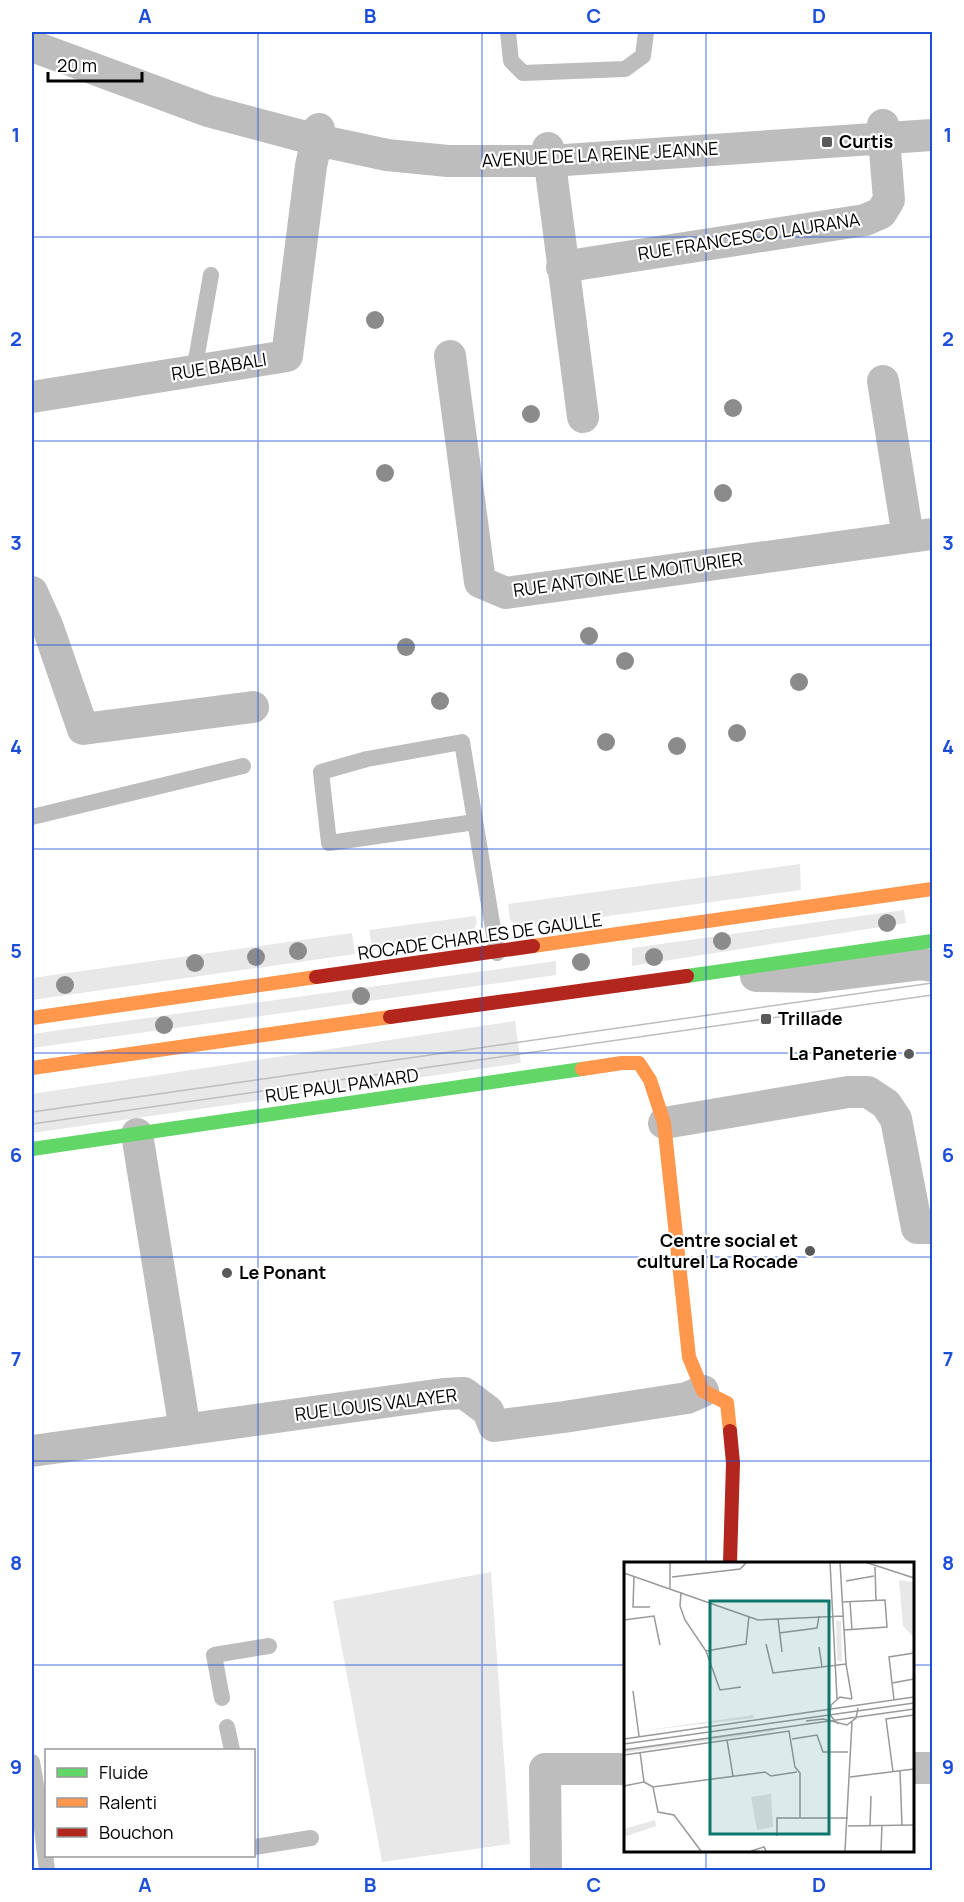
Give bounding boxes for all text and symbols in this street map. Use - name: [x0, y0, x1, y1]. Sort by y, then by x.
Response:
- text: A: [138, 2, 152, 29]
- text: B: [364, 2, 377, 29]
- text: C: [587, 2, 601, 29]
- text: D: [812, 2, 826, 29]
- scale bar: [48, 45, 142, 83]
- text: 20 m: [57, 53, 97, 77]
- text: 1: [12, 121, 20, 148]
- text: 1: [944, 121, 952, 148]
- place label: Curtis: [839, 129, 894, 153]
- marker: Curtis: [820, 135, 834, 149]
- street label: AVENUE DE LA REINE JEANNE: [481, 136, 719, 172]
- street label: RUE FRANCESCO LAURANA: [636, 207, 862, 265]
- text: 2: [10, 325, 22, 352]
- text: 2: [942, 325, 954, 352]
- street label: RUE BABALI: [169, 347, 268, 385]
- text: 3: [10, 529, 22, 556]
- text: 3: [942, 529, 954, 556]
- street label: RUE ANTOINE LE MOITURIER: [511, 546, 744, 602]
- text: 4: [10, 733, 22, 760]
- text: 4: [942, 733, 954, 760]
- street label: ROCADE CHARLES DE GAULLE: [356, 907, 604, 965]
- text: 5: [10, 937, 22, 964]
- text: 5: [942, 937, 954, 964]
- place label: Trillade: [778, 1006, 843, 1030]
- marker: Trillade: [759, 1012, 773, 1026]
- place label: La Paneterie: [789, 1041, 897, 1065]
- marker: La Paneterie: [902, 1047, 916, 1061]
- street label: RUE PAUL PAMARD: [264, 1062, 420, 1108]
- text: 6: [10, 1141, 22, 1168]
- text: 6: [942, 1141, 954, 1168]
- place label: Centre social et culturel La Rocade: [637, 1228, 798, 1273]
- marker: Centre social et culturel La Rocade: [803, 1244, 817, 1258]
- place label: Le Ponant: [239, 1260, 326, 1284]
- marker: Le Ponant: [220, 1266, 234, 1280]
- text: 7: [11, 1345, 21, 1372]
- text: 7: [943, 1345, 953, 1372]
- street label: RUE LOUIS VALAYER: [293, 1382, 458, 1426]
- text: 8: [10, 1549, 22, 1576]
- text: 8: [942, 1549, 954, 1576]
- inset map: [624, 1562, 913, 1851]
- legend: [45, 1749, 255, 1857]
- text: 9: [10, 1753, 22, 1780]
- text: 9: [942, 1753, 954, 1780]
- text: Fluide: [99, 1760, 148, 1784]
- text: Ralenti: [99, 1790, 157, 1814]
- text: Bouchon: [99, 1820, 173, 1844]
- text: A: [138, 1871, 152, 1898]
- text: B: [364, 1871, 377, 1898]
- text: C: [587, 1871, 601, 1898]
- text: D: [812, 1871, 826, 1898]

